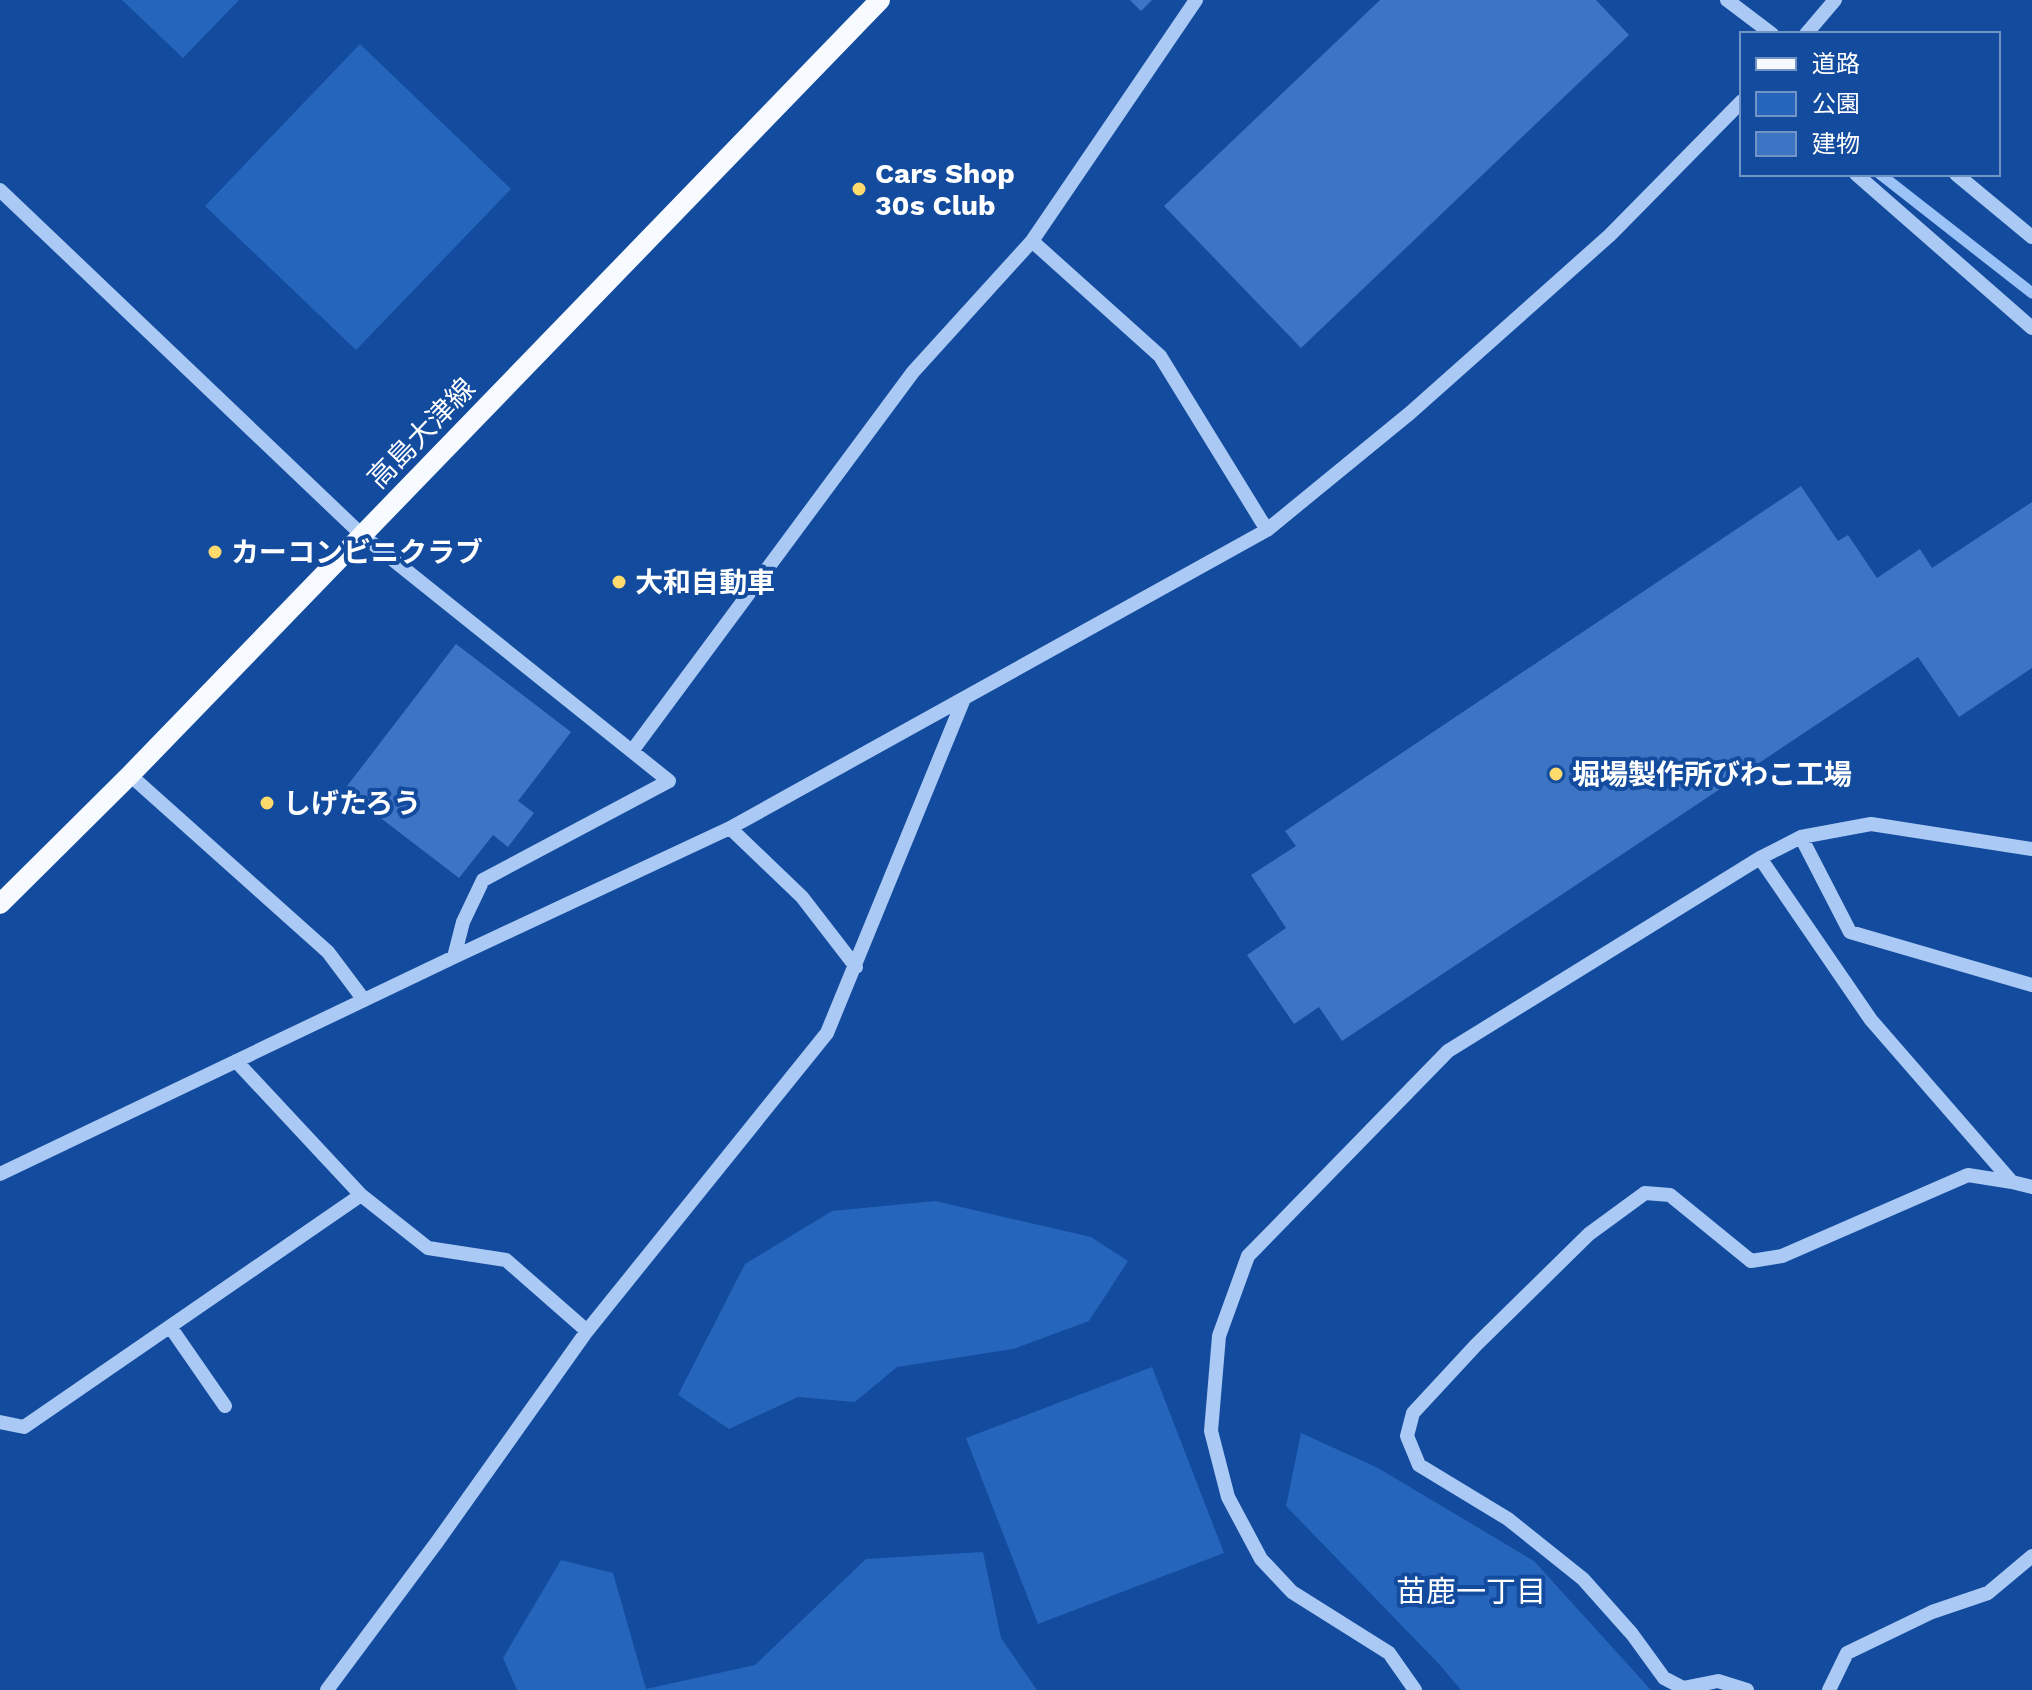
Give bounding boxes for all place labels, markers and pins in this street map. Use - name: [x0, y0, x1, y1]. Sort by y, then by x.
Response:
- place label: Cars Shop 30s Club: [875, 157, 1015, 222]
- marker: Cars Shop 30s Club: [850, 180, 868, 198]
- place label: カーコンビニクラブ: [231, 536, 483, 569]
- marker: カーコンビニクラブ: [206, 543, 224, 561]
- place label: 大和自動車: [635, 566, 775, 599]
- marker: 大和自動車: [610, 573, 628, 591]
- place label: 堀場製作所びわこ工場: [1572, 758, 1852, 791]
- marker: 堀場製作所びわこ工場: [1547, 765, 1565, 783]
- place label: しげたろう: [283, 787, 421, 820]
- marker: しげたろう: [258, 794, 276, 812]

